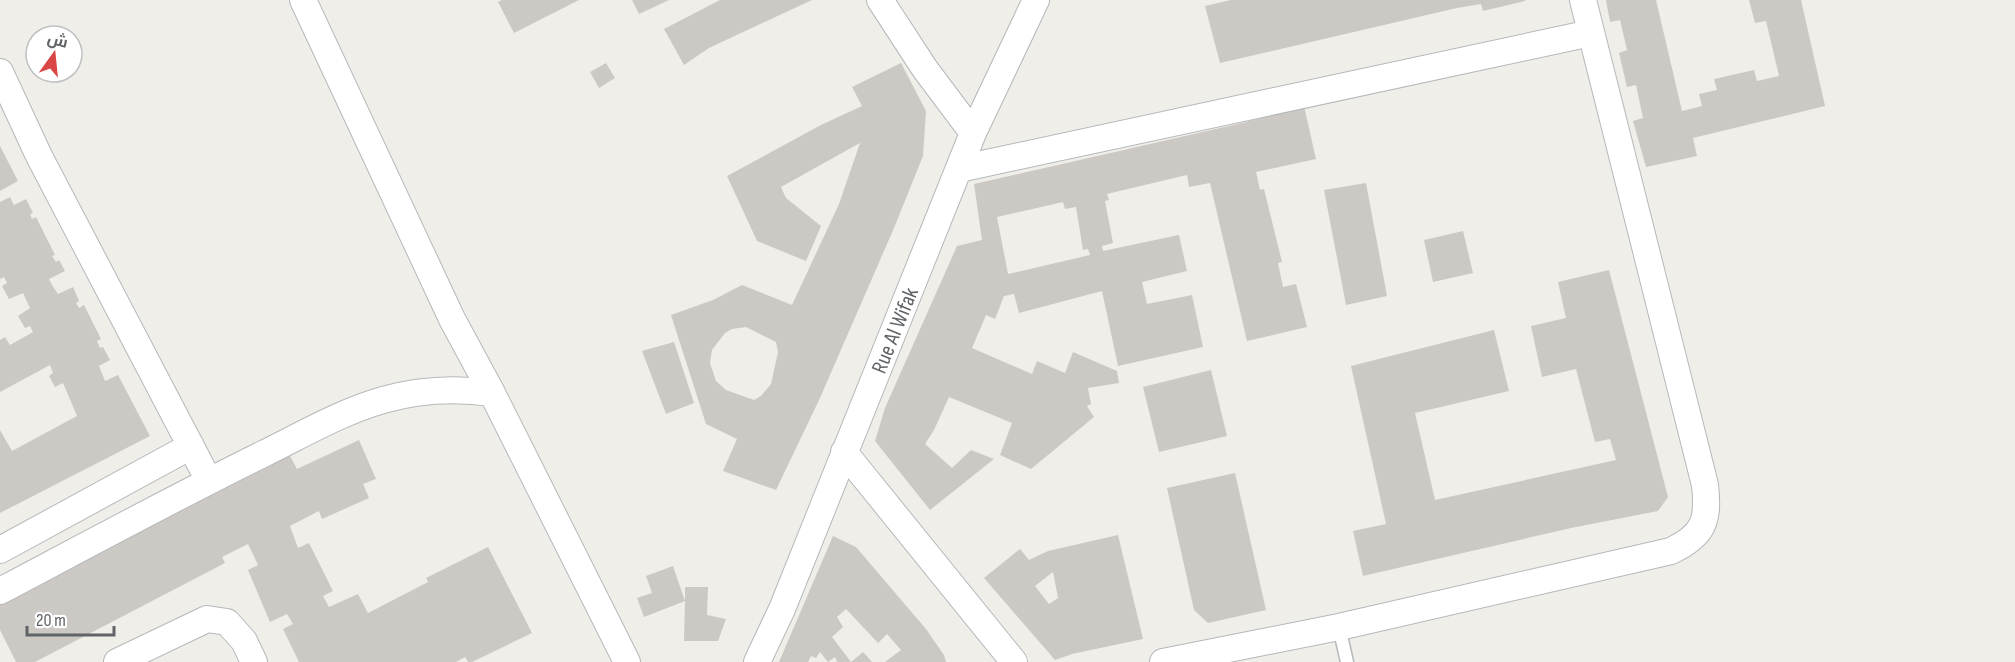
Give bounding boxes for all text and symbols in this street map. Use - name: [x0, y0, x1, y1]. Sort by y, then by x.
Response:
- north arrow: [24, 24, 84, 84]
- text: ش: [45, 29, 70, 53]
- street label: Rue Al Wifak: [866, 283, 925, 378]
- scale bar: [27, 599, 114, 637]
- text: 20 m: [36, 610, 66, 631]

